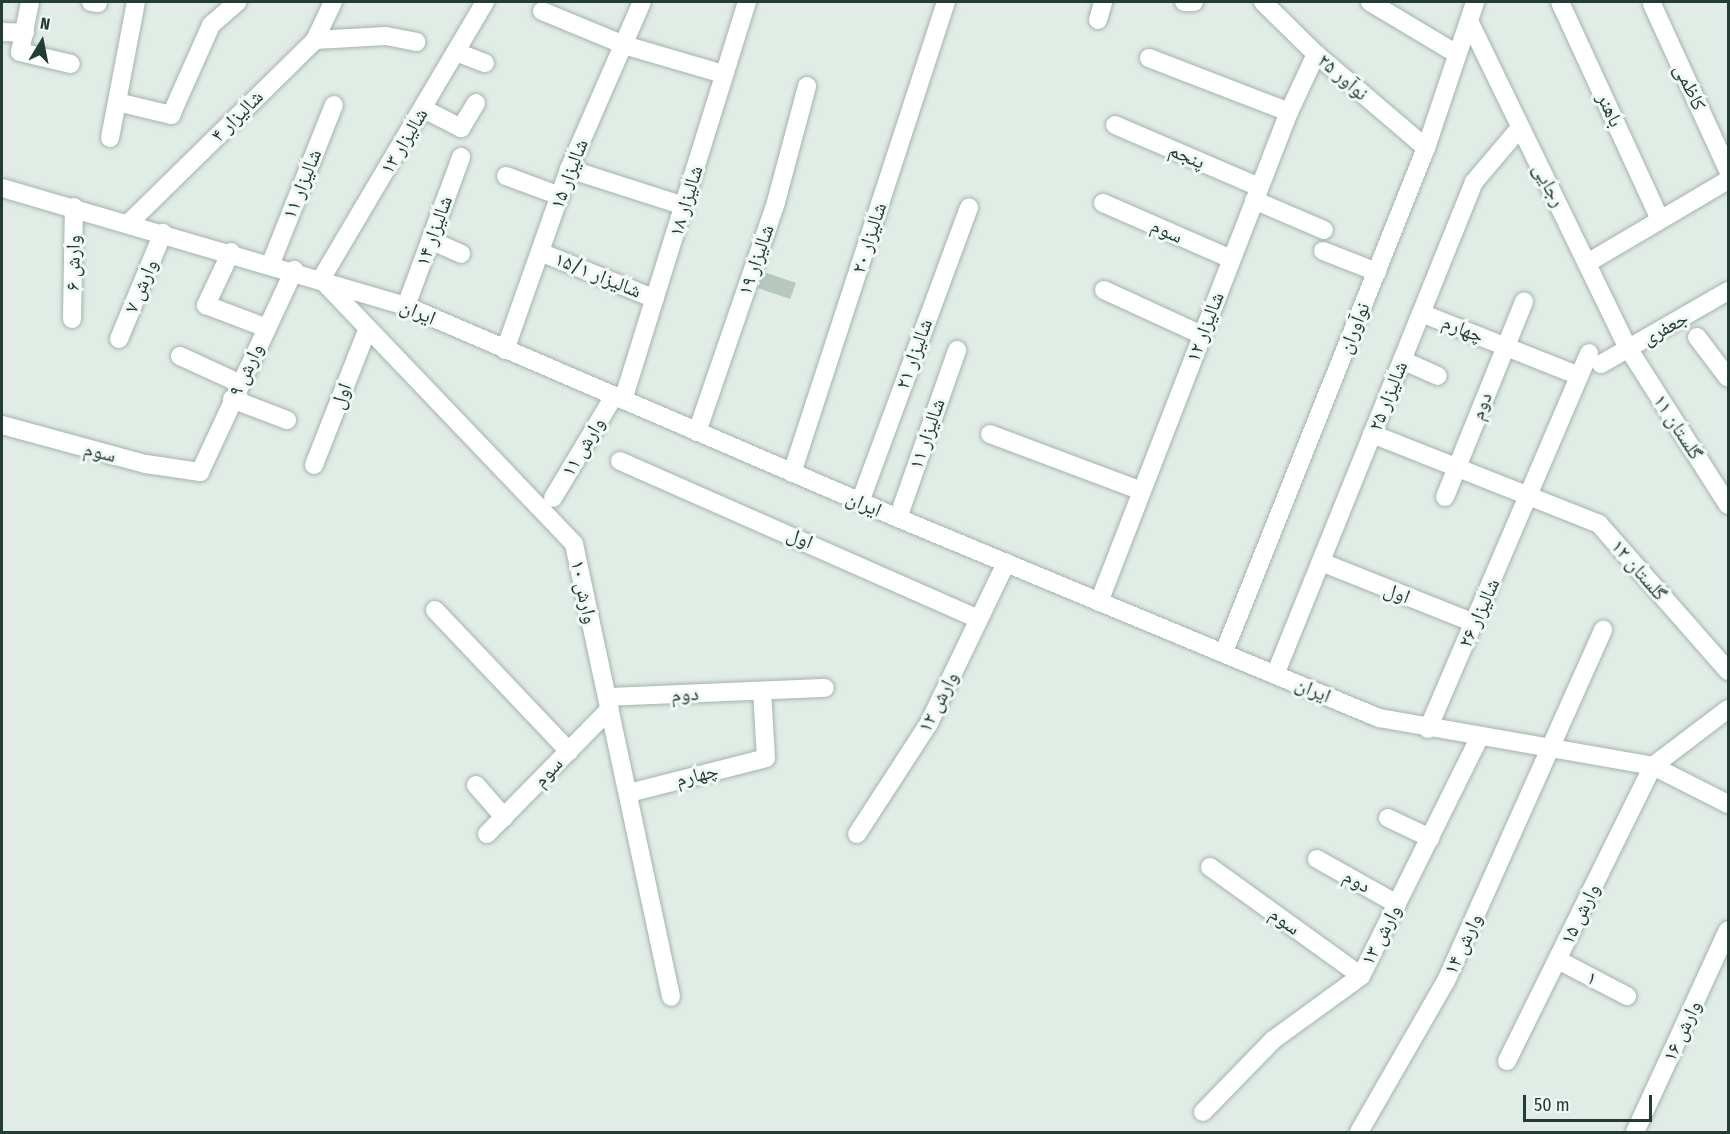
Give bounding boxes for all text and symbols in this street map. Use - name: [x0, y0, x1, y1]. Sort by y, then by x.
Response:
- north arrow: [12, 12, 72, 72]
- text: N: [39, 14, 52, 34]
- street label: نوآور ۲۵: [1313, 48, 1373, 106]
- street label: کاظمی: [1669, 60, 1711, 114]
- street label: شالیزار ۴: [206, 85, 268, 147]
- street label: باهنر: [1592, 89, 1628, 131]
- street label: شالیزار ۱۳: [375, 104, 433, 178]
- street label: شالیزار ۱۵: [545, 136, 593, 212]
- street label: پنجم: [1165, 138, 1209, 174]
- street label: شالیزار ۱۱: [277, 146, 327, 222]
- street label: رجایی: [1528, 159, 1570, 211]
- street label: شالیزار ۱۸: [664, 163, 708, 239]
- street label: شالیزار ۱۴: [410, 193, 458, 269]
- street label: شالیزار ۲۰: [846, 200, 892, 276]
- street label: سوم: [1147, 213, 1187, 249]
- street label: شالیزار ۱۹: [733, 222, 779, 298]
- street label: وارش ۶: [61, 235, 85, 291]
- street label: شالیزار ۱۵/۱: [551, 247, 645, 303]
- street label: وارش ۷: [119, 256, 163, 316]
- street label: شالیزار ۱۲: [1181, 289, 1229, 365]
- street label: ایران: [397, 294, 439, 330]
- street label: نوآوران: [1333, 299, 1375, 357]
- street label: جعفری: [1638, 306, 1692, 350]
- street label: چهارم: [1439, 310, 1487, 348]
- street label: شالیزار ۲۱: [890, 316, 938, 392]
- street label: وارش ۹: [223, 340, 269, 400]
- street label: شالیزار ۲۵: [1363, 358, 1413, 434]
- street label: اول: [325, 380, 357, 412]
- street label: دوم: [1465, 389, 1497, 423]
- street label: گلستان ۱۱: [1648, 390, 1708, 464]
- street label: شالیزار ۱۱: [904, 396, 950, 472]
- street label: وارش ۱۱: [556, 413, 610, 481]
- street label: سوم: [81, 436, 119, 468]
- street label: ایران: [843, 486, 885, 522]
- street label: اول: [783, 522, 817, 554]
- street label: گلستان ۱۲: [1606, 535, 1672, 605]
- street label: وارش ۱۰: [566, 558, 602, 626]
- street label: شالیزار ۲۶: [1453, 575, 1505, 651]
- street label: اول: [1380, 577, 1414, 609]
- street label: وارش ۱۲: [913, 668, 963, 736]
- street label: ایران: [1292, 672, 1334, 708]
- street label: دوم: [671, 682, 699, 706]
- street label: سوم: [528, 752, 568, 792]
- street label: چهارم: [673, 758, 721, 792]
- street label: دوم: [1339, 864, 1375, 898]
- street label: وارش ۱۵: [1555, 880, 1605, 948]
- street label: وارش ۱۳: [1356, 901, 1406, 969]
- street label: سوم: [1265, 902, 1305, 940]
- street label: وارش ۱۴: [1438, 910, 1488, 978]
- street label: ۱: [1582, 965, 1602, 991]
- street label: وارش ۱۶: [1657, 997, 1707, 1065]
- scale bar: [1526, 1083, 1655, 1121]
- text: 50 m: [1534, 1094, 1570, 1116]

